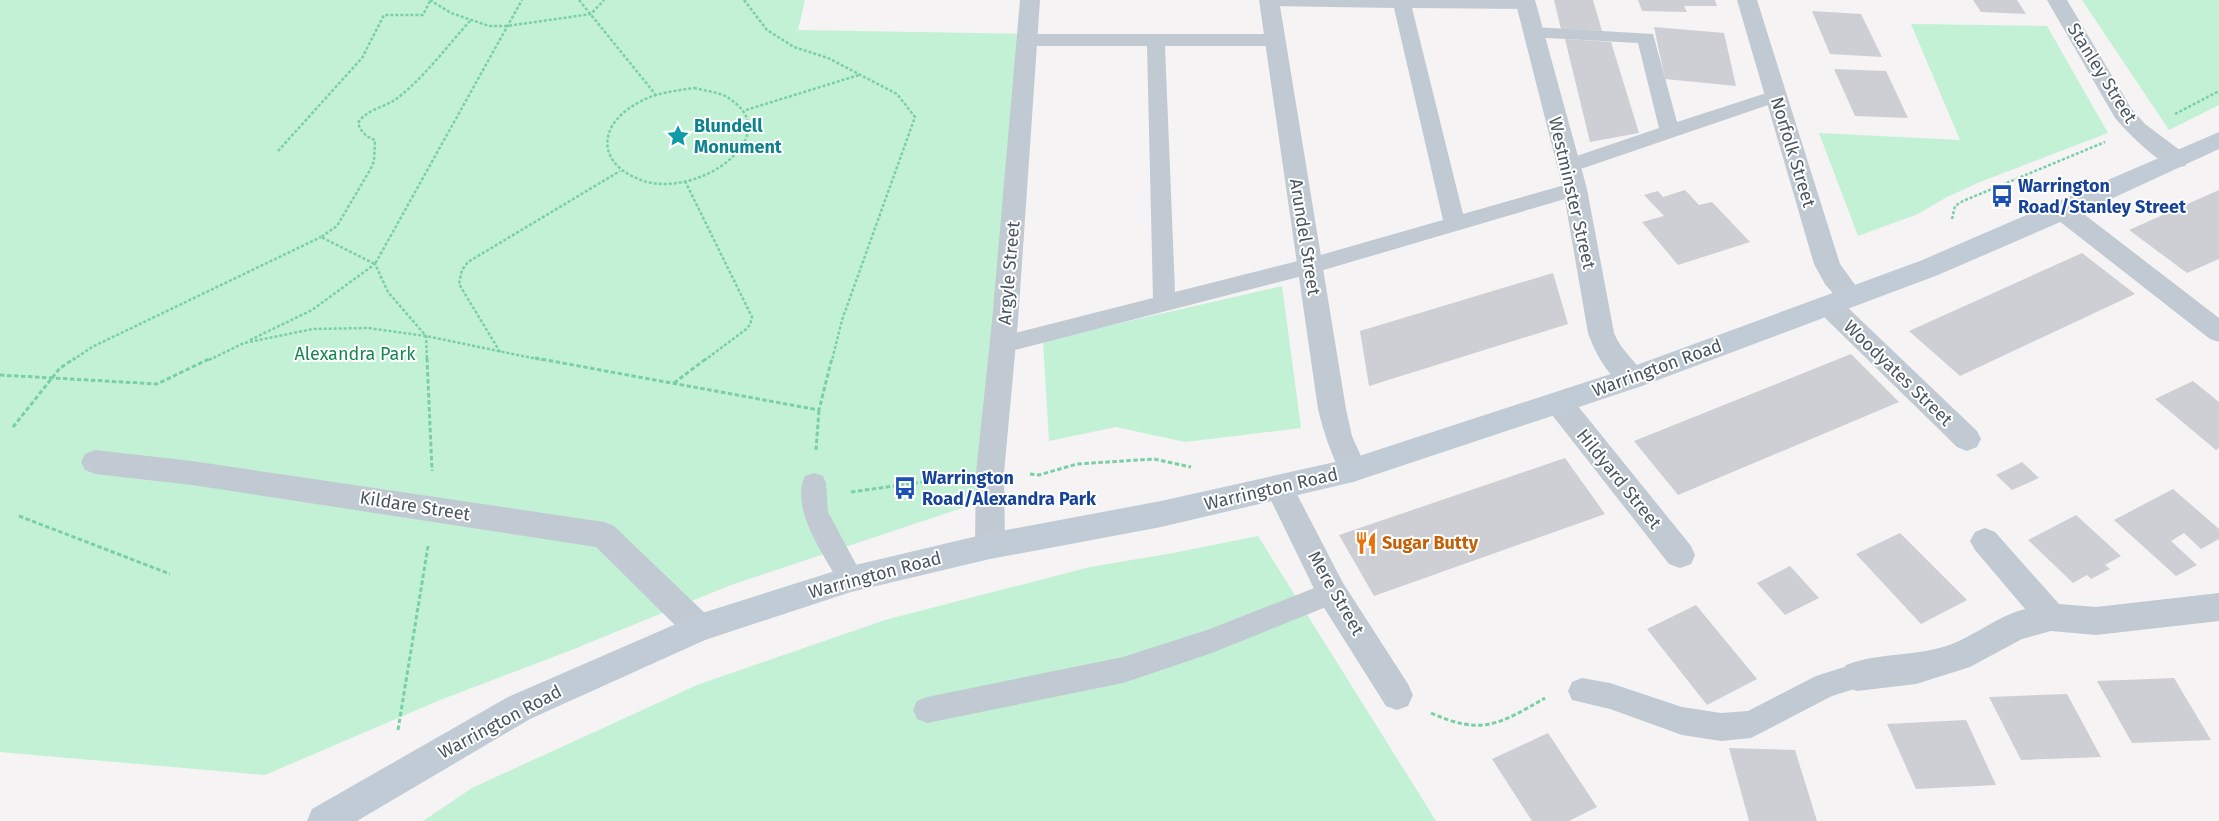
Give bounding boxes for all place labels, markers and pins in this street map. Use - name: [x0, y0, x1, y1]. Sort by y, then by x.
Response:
- place label: Blundell Monument: [694, 115, 783, 158]
- place icon: Blundell Monument: [665, 123, 691, 149]
- place label: Warrington Road/Stanley Street: [2018, 175, 2187, 218]
- bus stop icon: Warrington Road/Stanley Street: [1989, 183, 2015, 209]
- place label: Warrington Road/Alexandra Park: [922, 467, 1097, 510]
- bus stop icon: Warrington Road/Alexandra Park: [892, 475, 918, 501]
- restaurant icon: Sugar Butty: [1353, 530, 1379, 556]
- place label: Sugar Butty: [1382, 532, 1479, 554]

